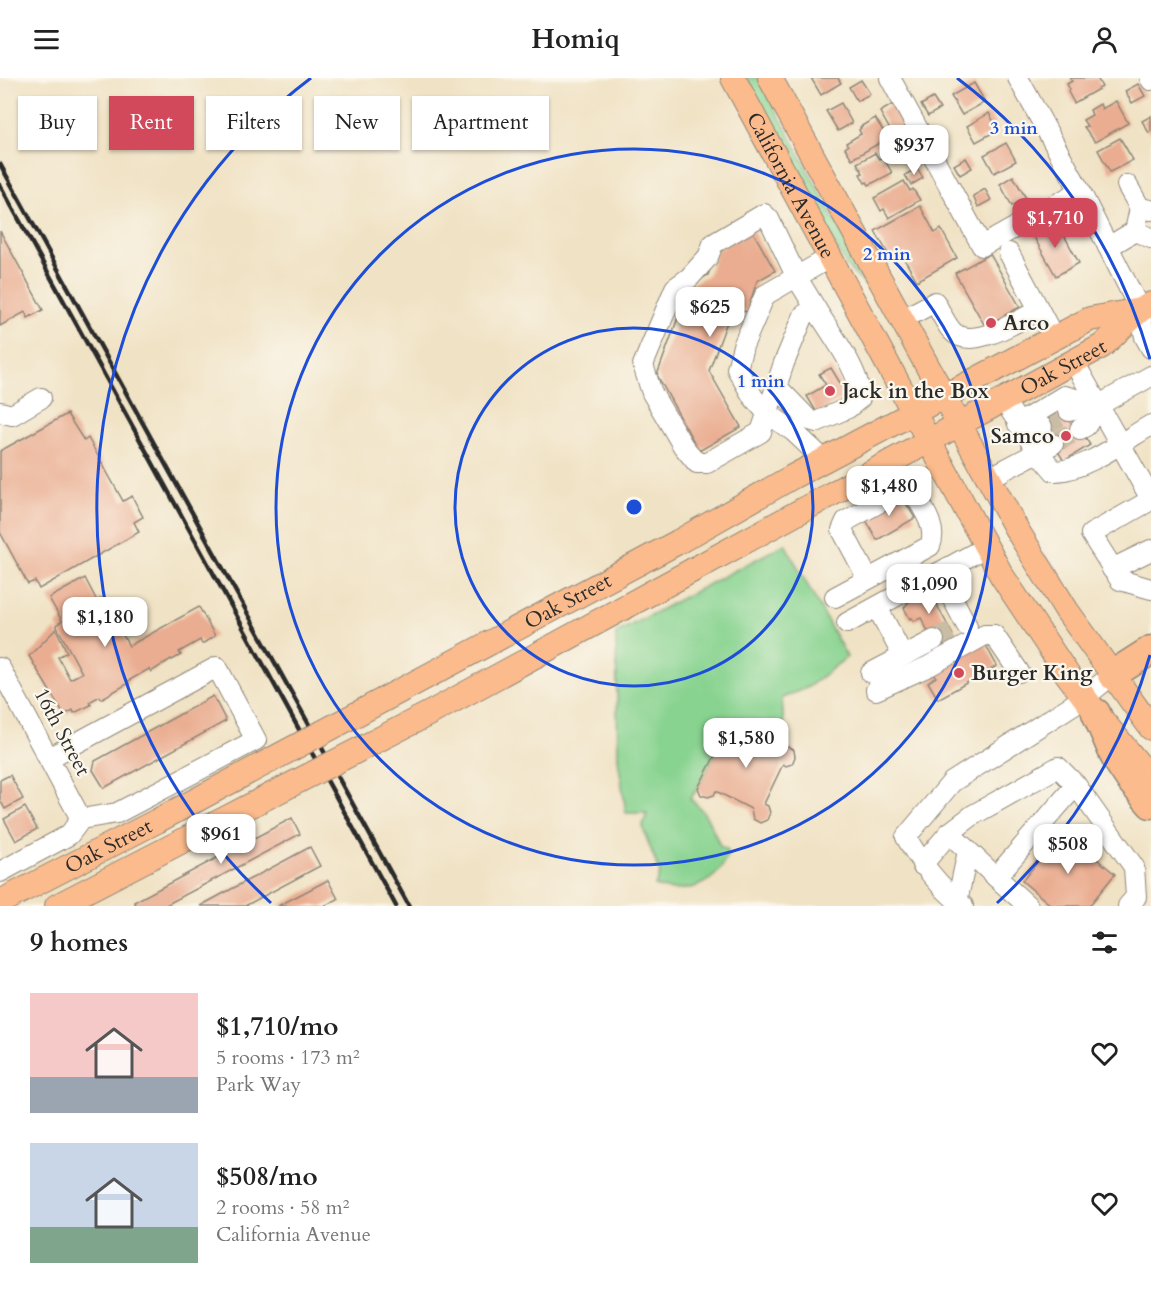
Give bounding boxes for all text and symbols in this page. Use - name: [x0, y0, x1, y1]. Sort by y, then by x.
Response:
- text: Homiq: [531, 21, 620, 58]
- icon: menu: [30, 23, 63, 56]
- icon: person: [1088, 23, 1121, 56]
- chip: Buy: [18, 96, 97, 150]
- chip: Rent: [109, 96, 194, 150]
- chip: Filters: [206, 96, 302, 150]
- chip: New: [314, 96, 400, 150]
- chip: Apartment: [412, 96, 549, 150]
- street label: California Avenue: [740, 107, 842, 264]
- text: 3 min: [990, 116, 1038, 141]
- pin: $937: [878, 125, 950, 176]
- text: $937: [894, 131, 934, 158]
- pin: $1,710: [1006, 198, 1104, 249]
- text: $1,710: [1026, 204, 1084, 231]
- text: 2 min: [863, 242, 911, 267]
- pin: $625: [674, 287, 746, 338]
- text: $625: [690, 293, 730, 320]
- place label: Arco: [1003, 309, 1049, 338]
- marker: Arco: [984, 316, 998, 330]
- street label: Oak Street: [1015, 332, 1112, 403]
- text: 1 min: [737, 369, 785, 394]
- place label: Jack in the Box: [839, 377, 990, 406]
- marker: Jack in the Box: [823, 384, 837, 398]
- place label: Samco: [991, 422, 1054, 451]
- marker: Samco: [1059, 429, 1073, 443]
- pin: $1,480: [840, 466, 938, 517]
- text: $1,480: [860, 472, 918, 499]
- centre of rings: [624, 497, 644, 517]
- pin: $1,090: [880, 564, 978, 615]
- street label: Oak Street: [519, 566, 617, 636]
- text: $1,090: [900, 570, 958, 597]
- pin: $1,180: [56, 597, 154, 648]
- text: $1,180: [76, 603, 134, 630]
- place label: Burger King: [971, 659, 1093, 688]
- marker: Burger King: [952, 666, 966, 680]
- street label: 16th Street: [27, 683, 97, 781]
- pin: $1,580: [697, 718, 795, 769]
- text: $1,580: [717, 724, 775, 751]
- street label: Oak Street: [60, 811, 157, 881]
- pin: $961: [185, 814, 257, 865]
- text: $961: [201, 820, 241, 847]
- pin: $508: [1032, 824, 1104, 875]
- text: $508: [1048, 830, 1088, 857]
- text: 9 homes: [30, 925, 128, 960]
- icon: filters: [1088, 926, 1121, 959]
- text: $1,710/mo: [216, 1009, 339, 1044]
- icon: home: [78, 1017, 150, 1089]
- icon: heart: [1088, 1037, 1121, 1070]
- text: 5 rooms · 173 m²: [216, 1044, 360, 1071]
- text: Park Way: [216, 1071, 301, 1098]
- text: $508/mo: [216, 1159, 318, 1194]
- icon: home: [78, 1167, 150, 1239]
- icon: heart: [1088, 1187, 1121, 1220]
- text: 2 rooms · 58 m²: [216, 1194, 349, 1221]
- text: California Avenue: [216, 1221, 371, 1248]

